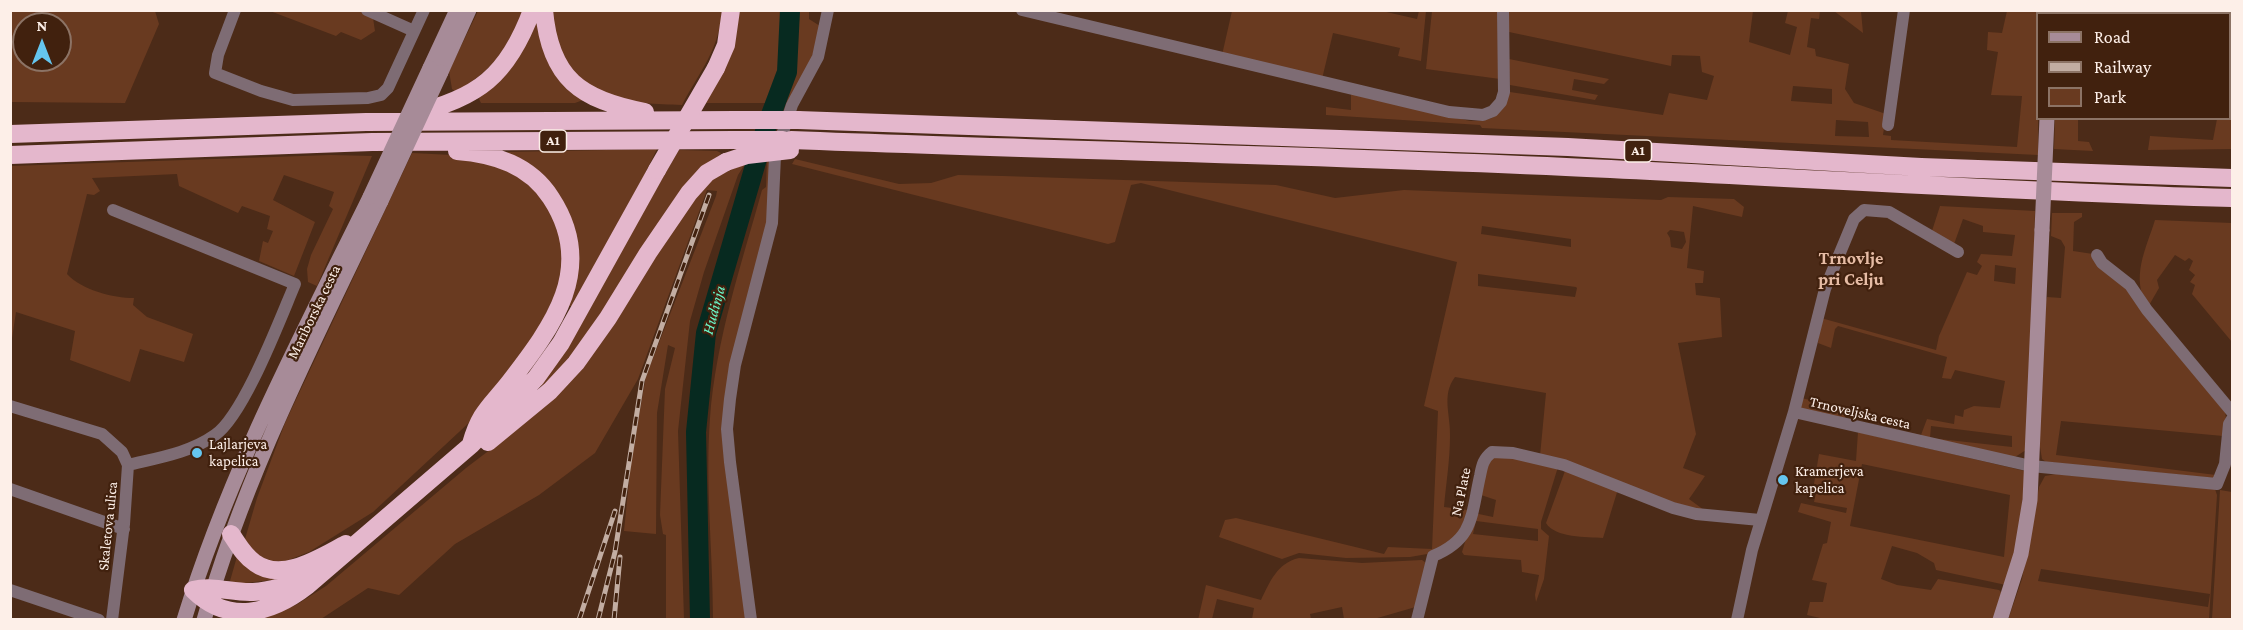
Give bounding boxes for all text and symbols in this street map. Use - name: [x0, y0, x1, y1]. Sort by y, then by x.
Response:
- north arrow: [12, 12, 72, 72]
- legend: [2036, 12, 2231, 120]
- text: N: [37, 17, 47, 34]
- text: Road: [2094, 27, 2131, 47]
- text: Railway: [2094, 57, 2151, 77]
- text: Park: [2094, 87, 2126, 107]
- road number: A1: [540, 130, 566, 152]
- road number: A1: [1624, 140, 1652, 162]
- district label: Trnovlje pri Celju: [1818, 247, 1884, 290]
- street label: Mariborska cesta: [284, 262, 344, 362]
- water label: Hudinja: [698, 283, 730, 337]
- street label: Trnoveljska cesta: [1808, 393, 1912, 433]
- place label: Lajlarjeva kapelica: [209, 435, 267, 470]
- marker: Lajlarjeva kapelica: [190, 446, 204, 460]
- place label: Kramerjeva kapelica: [1795, 462, 1864, 497]
- street label: Na Plate: [1447, 466, 1475, 518]
- marker: Kramerjeva kapelica: [1776, 473, 1790, 487]
- street label: Skaletova ulica: [94, 481, 122, 571]

